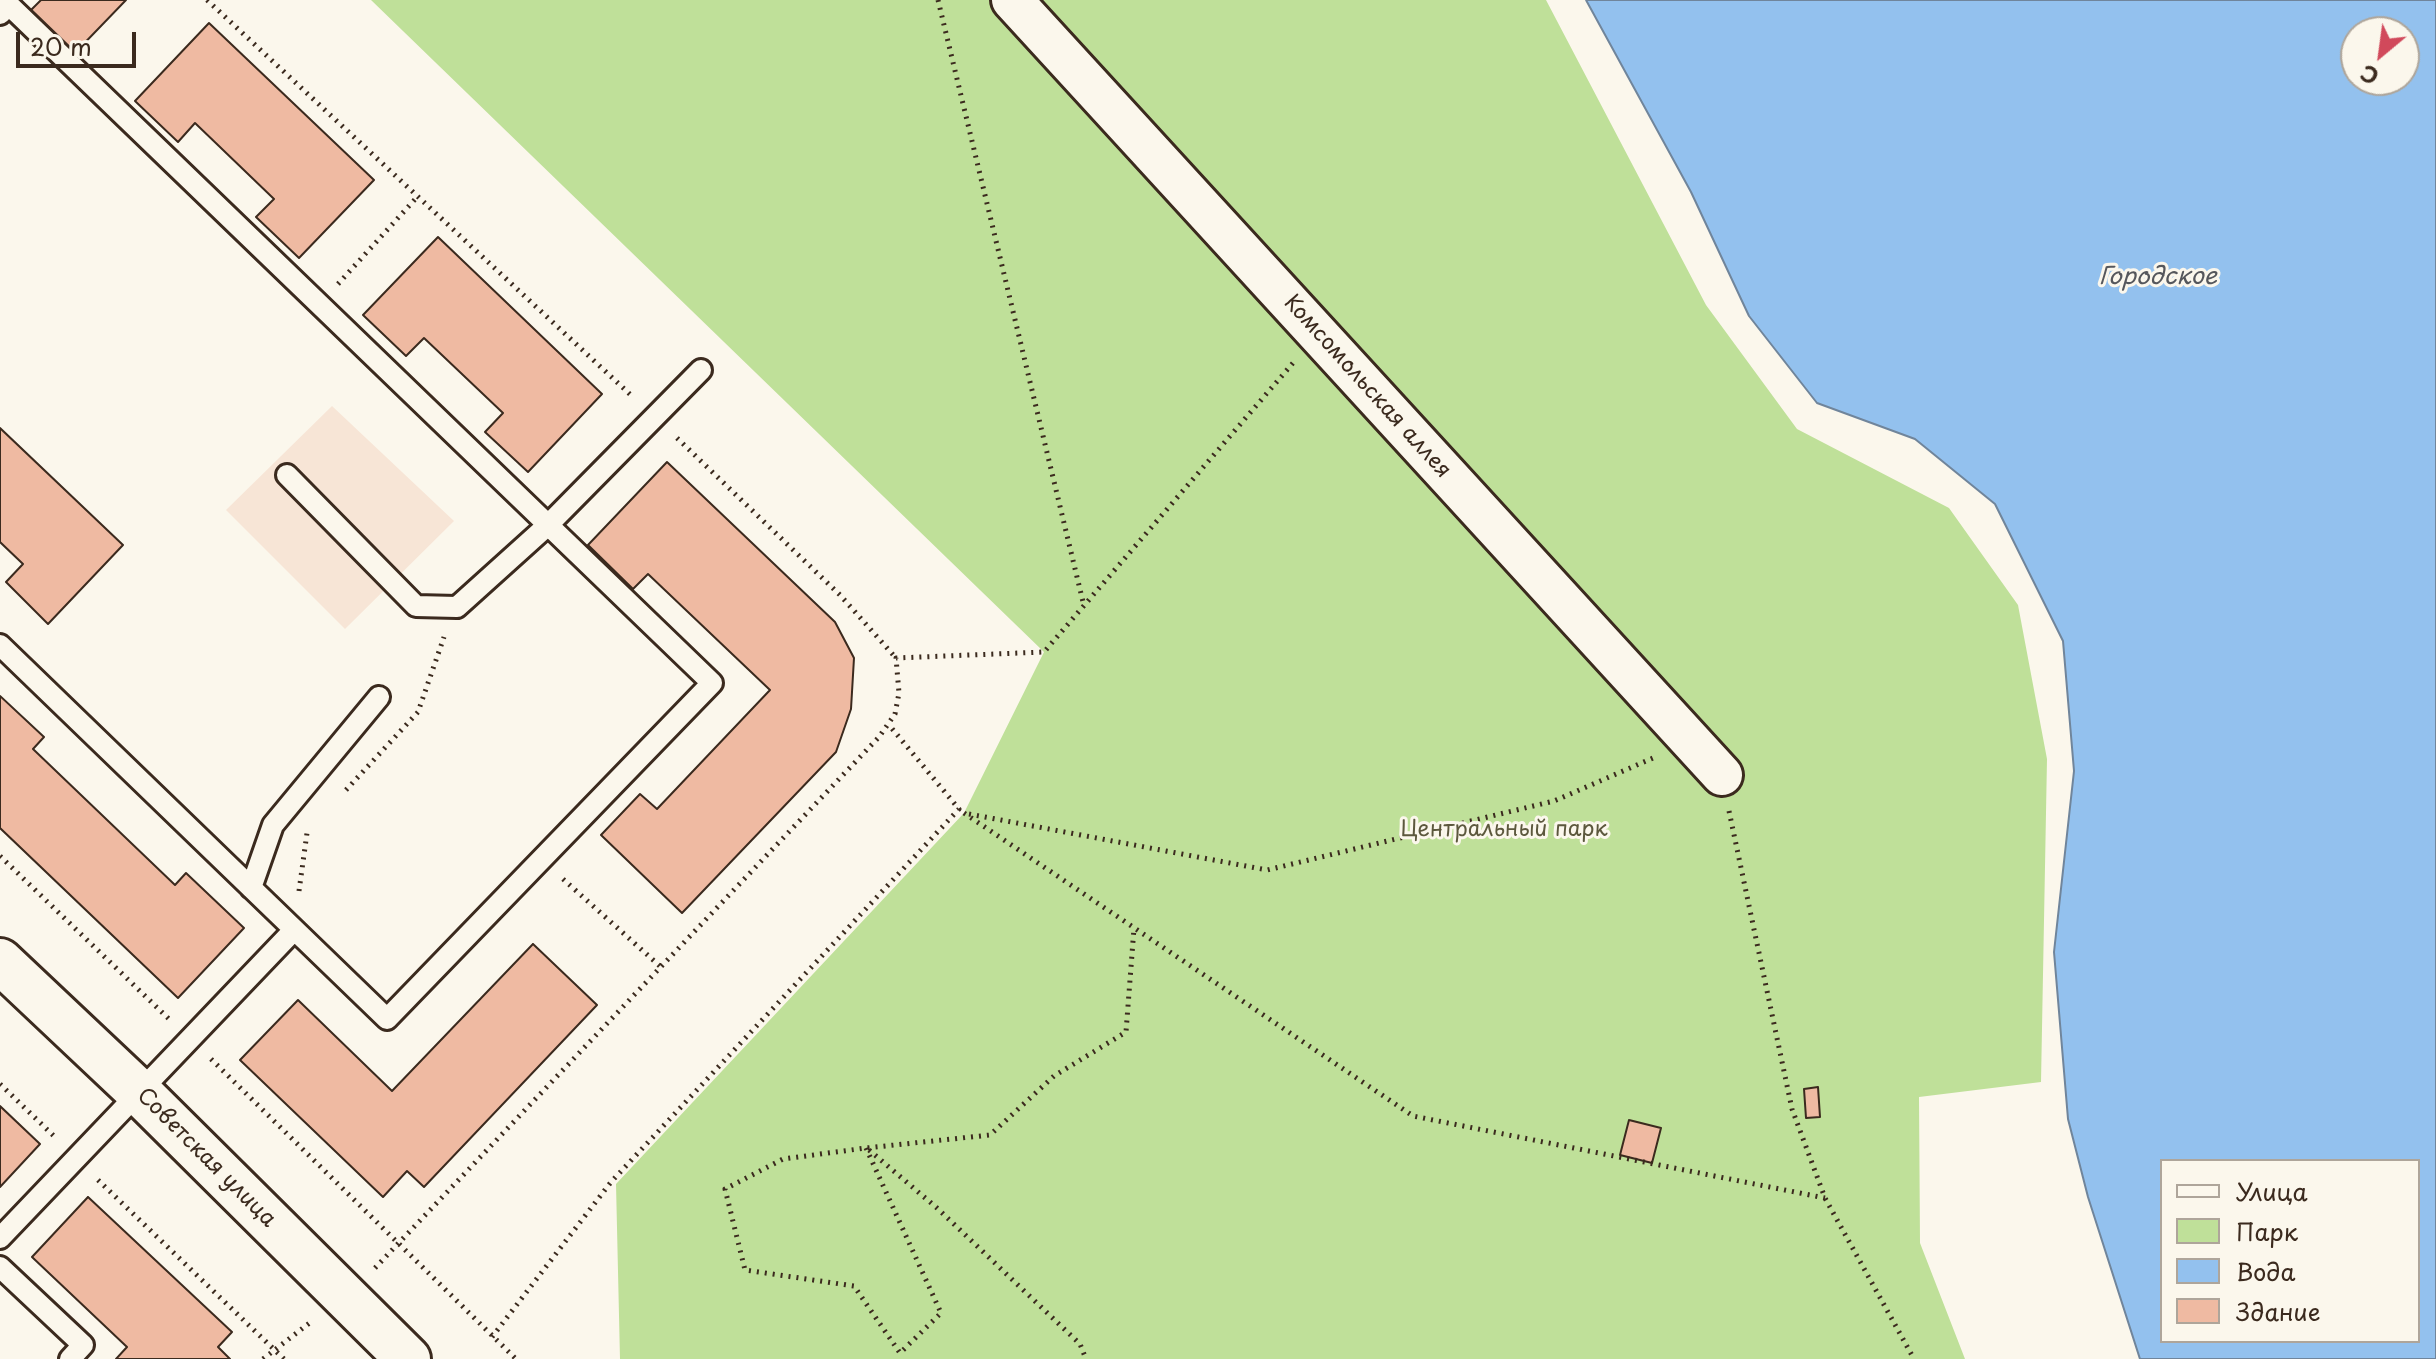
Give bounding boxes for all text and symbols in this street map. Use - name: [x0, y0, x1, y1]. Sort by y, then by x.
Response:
- scale bar: [20, 16, 140, 66]
- north arrow: [2340, 16, 2420, 96]
- text: 20 m: [30, 28, 92, 64]
- text: С: [2354, 57, 2384, 94]
- water label: Городское: [2099, 263, 2217, 291]
- street label: Комсомольская аллея: [1278, 290, 1456, 484]
- park label: Центральный парк: [1400, 817, 1608, 843]
- street label: Советская улица: [131, 1083, 281, 1233]
- legend: [2160, 1159, 2420, 1343]
- text: Улица: [2236, 1173, 2308, 1209]
- text: Парк: [2236, 1213, 2298, 1249]
- text: Вода: [2236, 1253, 2295, 1289]
- text: Здание: [2236, 1293, 2321, 1329]

